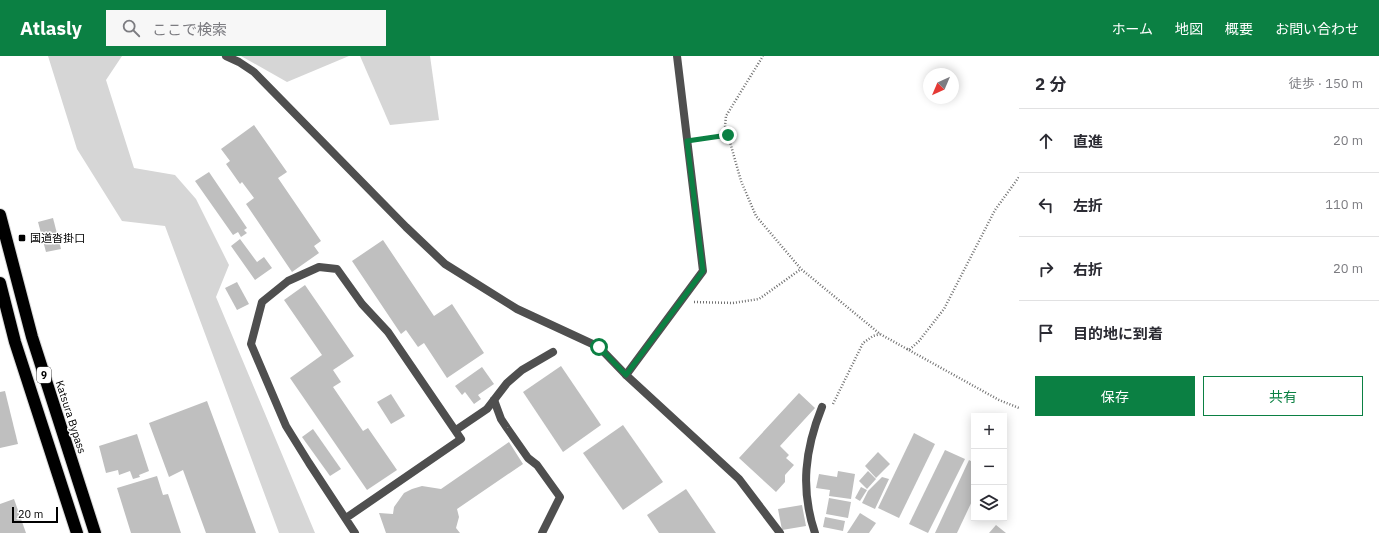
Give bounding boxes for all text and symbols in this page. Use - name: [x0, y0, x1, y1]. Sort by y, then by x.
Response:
- search box: [106, 10, 386, 46]
- text: Atlasly: [20, 16, 82, 40]
- icon: search: [120, 17, 142, 39]
- text: ここで検索: [152, 20, 227, 39]
- text: ホーム: [1111, 20, 1153, 38]
- text: 地図: [1175, 20, 1203, 38]
- text: 概要: [1225, 20, 1253, 38]
- text: お問い合わせ: [1275, 20, 1359, 38]
- north arrow: [923, 68, 959, 104]
- text: 2 分: [1035, 73, 1066, 95]
- text: 徒歩 · 150 m: [1289, 75, 1363, 92]
- route end: [719, 126, 737, 144]
- icon: ahead: [1035, 130, 1057, 152]
- text: 直進: [1073, 132, 1103, 151]
- text: 20 m: [1333, 132, 1363, 149]
- icon: left: [1035, 194, 1057, 216]
- text: 左折: [1073, 196, 1103, 215]
- text: 110 m: [1325, 196, 1363, 213]
- place label: 国道沓掛口: [30, 231, 85, 245]
- marker: 国道沓掛口: [17, 233, 27, 243]
- icon: right: [1035, 258, 1057, 280]
- text: 右折: [1073, 260, 1103, 279]
- text: 20 m: [1333, 260, 1363, 277]
- icon: arrive: [1035, 322, 1057, 344]
- text: 目的地に到着: [1073, 324, 1163, 343]
- route start: [590, 338, 608, 356]
- road number: 9: [37, 367, 51, 383]
- button: 保存: [1035, 376, 1195, 416]
- button: 共有: [1203, 376, 1363, 416]
- street label: Katsura Bypass: [53, 379, 89, 455]
- map controls: [971, 413, 1007, 521]
- button: +: [971, 413, 1007, 449]
- button: −: [971, 449, 1007, 485]
- button: layers: [971, 485, 1007, 521]
- scale bar: [12, 505, 58, 524]
- text: 20 m: [18, 507, 43, 521]

